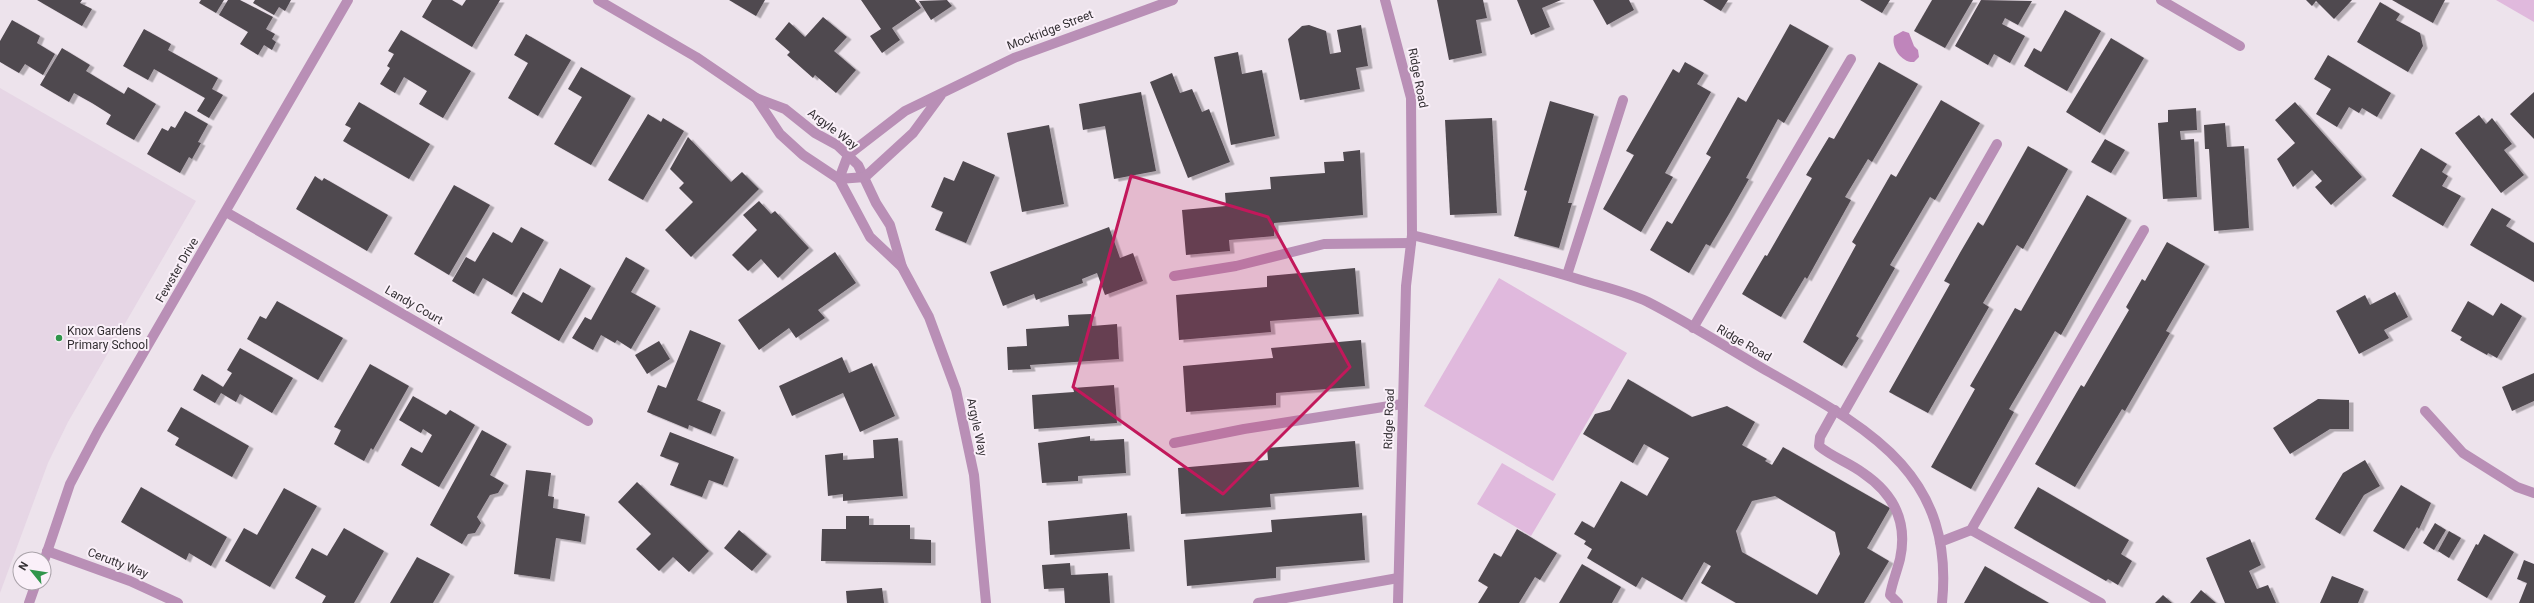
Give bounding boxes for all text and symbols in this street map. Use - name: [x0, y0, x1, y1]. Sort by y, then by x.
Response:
- street label: Mockridge Street: [1005, 7, 1095, 53]
- street label: Ridge Road: [1405, 47, 1431, 109]
- street label: Argyle Way: [805, 106, 861, 153]
- street label: Fewster Drive: [153, 235, 201, 305]
- street label: Landy Court: [383, 283, 446, 327]
- street label: Ridge Road: [1714, 322, 1774, 364]
- place label: Knox Gardens Primary School: [67, 324, 148, 352]
- marker: Knox Gardens Primary School: [54, 333, 64, 343]
- street label: Ridge Road: [1381, 388, 1397, 450]
- street label: Argyle Way: [964, 397, 990, 458]
- street label: Cerutty Way: [86, 545, 151, 581]
- north arrow: [12, 551, 52, 591]
- text: N: [16, 559, 31, 573]

